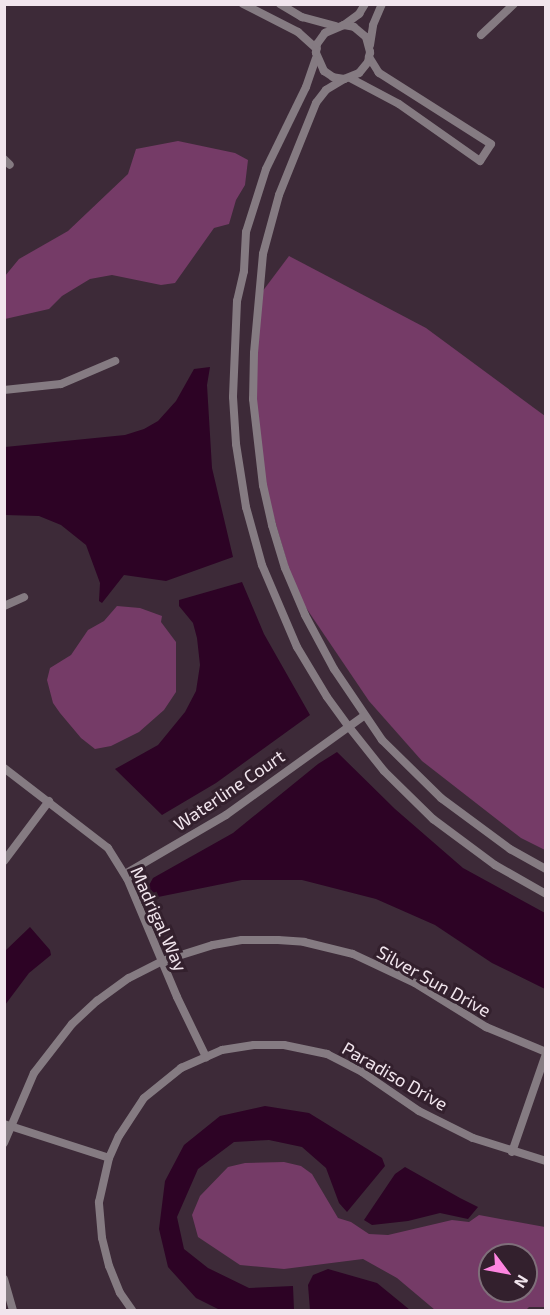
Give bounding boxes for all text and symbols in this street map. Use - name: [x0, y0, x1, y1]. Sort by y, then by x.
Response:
- street label: Waterline Court: [169, 745, 289, 835]
- street label: Madrigal Way: [126, 863, 192, 975]
- street label: Silver Sun Drive: [373, 941, 495, 1021]
- street label: Paradiso Drive: [338, 1037, 452, 1115]
- north arrow: [478, 1243, 538, 1303]
- text: N: [511, 1272, 533, 1292]

